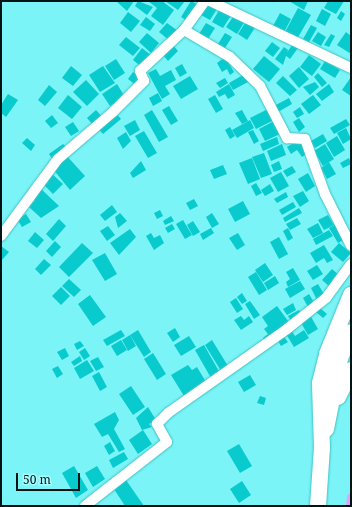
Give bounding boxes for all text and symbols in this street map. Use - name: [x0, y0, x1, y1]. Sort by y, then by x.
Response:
- scale bar: [18, 465, 82, 491]
- text: 50 m: [23, 471, 51, 488]

